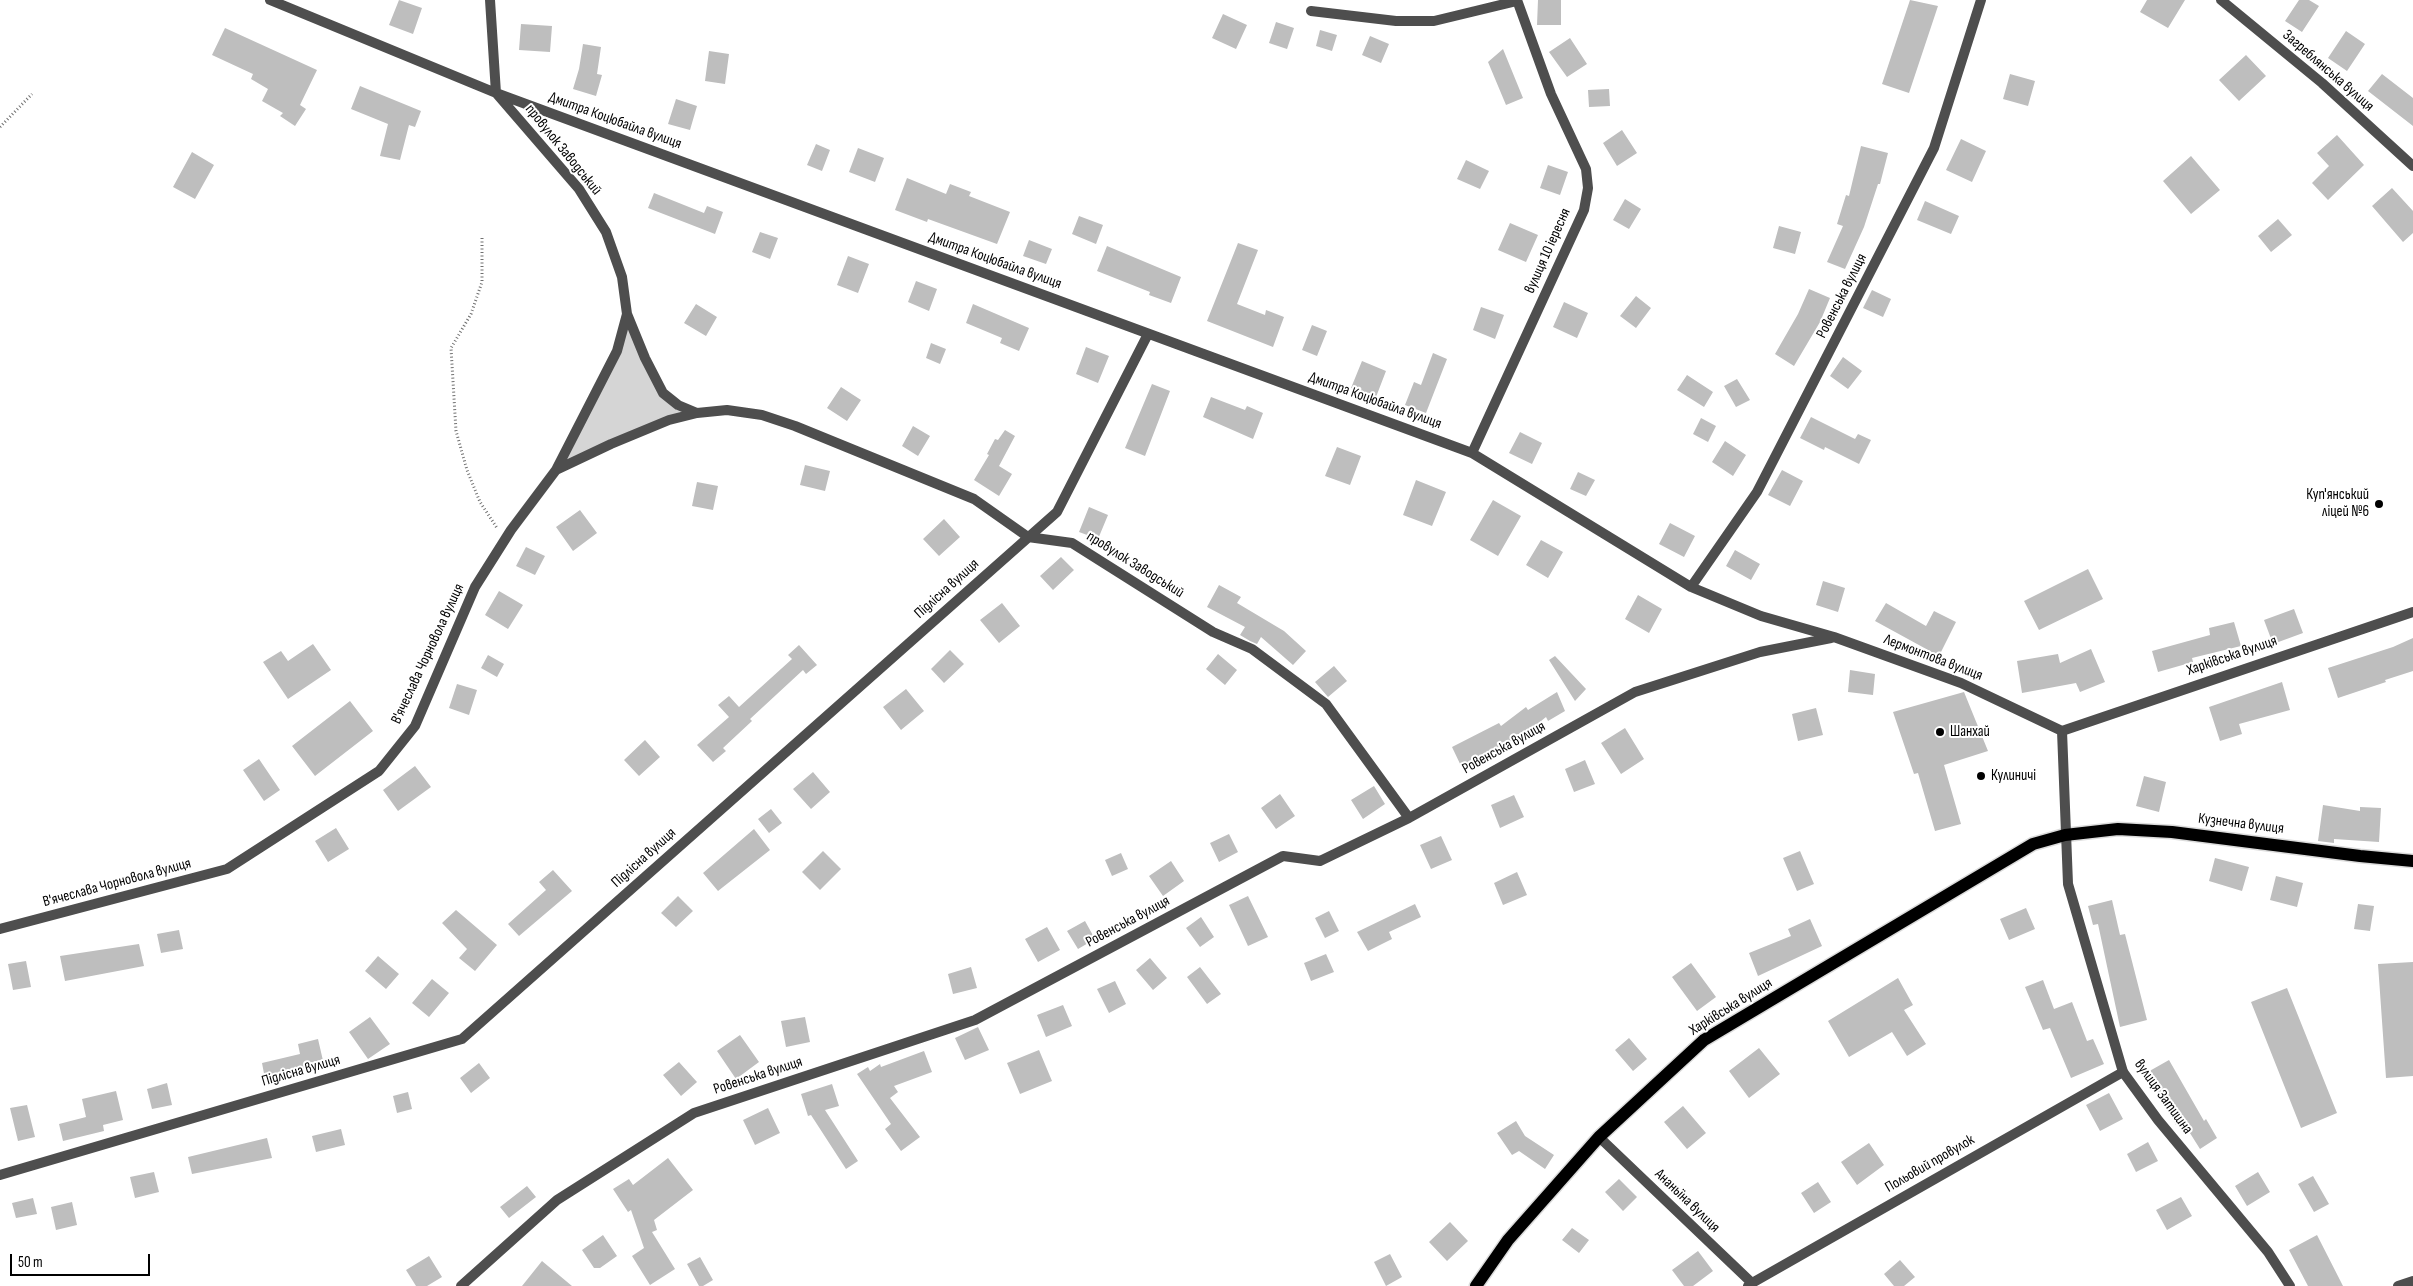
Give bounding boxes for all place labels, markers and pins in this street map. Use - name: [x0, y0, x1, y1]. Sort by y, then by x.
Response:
- place label: Куп'янський ліцей №6: [2306, 486, 2369, 521]
- marker: Куп'янський ліцей №6: [2373, 498, 2385, 510]
- place label: Шанхай: [1950, 723, 1990, 741]
- marker: Шанхай: [1934, 726, 1946, 738]
- place label: Кулиничі: [1991, 767, 2036, 785]
- marker: Кулиничі: [1975, 770, 1987, 782]

